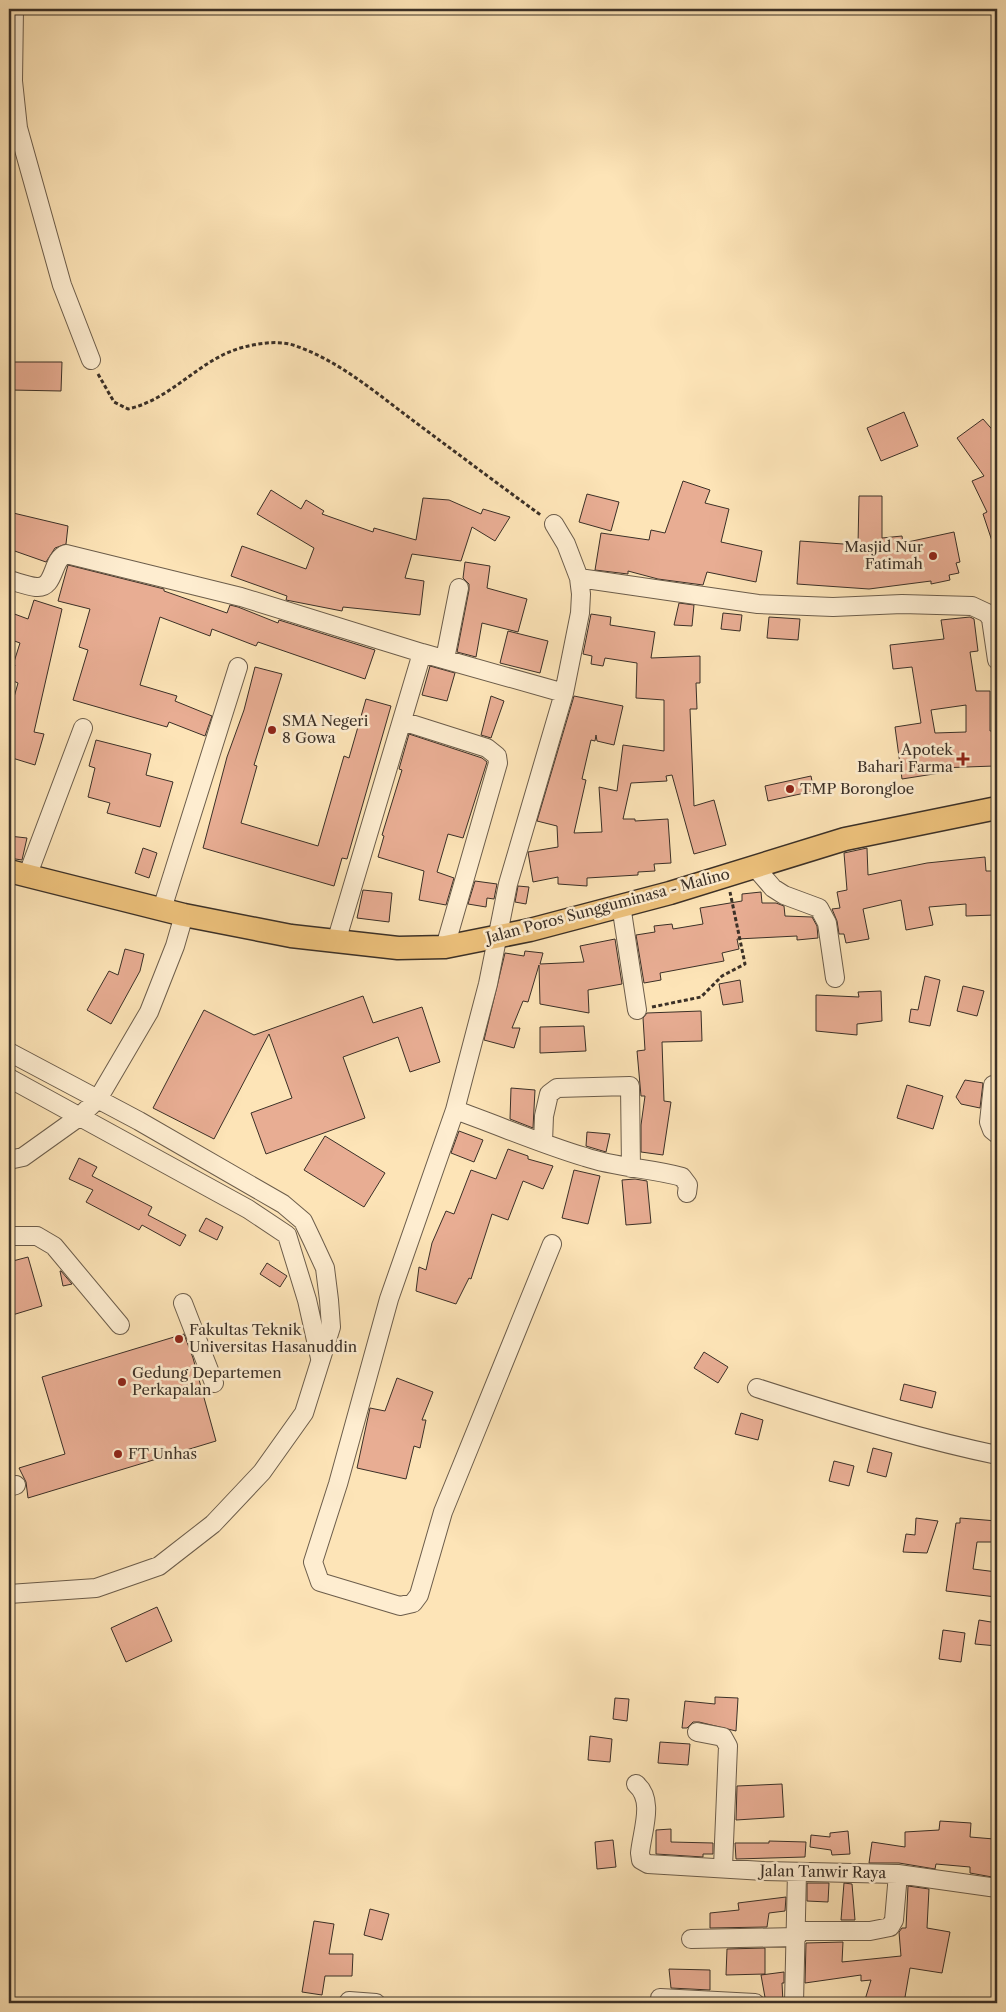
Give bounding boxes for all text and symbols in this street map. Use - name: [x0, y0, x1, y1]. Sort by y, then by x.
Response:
- place label: Masjid Nur Fatimah: [844, 537, 924, 573]
- marker: Masjid Nur Fatimah: [927, 550, 939, 562]
- place label: SMA Negeri 8 Gowa: [282, 711, 369, 747]
- marker: SMA Negeri 8 Gowa: [266, 724, 278, 736]
- place label: Apotek Bahari Farma: [857, 740, 954, 776]
- marker: Apotek Bahari Farma: [957, 753, 969, 765]
- place label: TMP Borongloe: [800, 779, 914, 798]
- marker: TMP Borongloe: [784, 783, 796, 795]
- street label: Jalan Poros Sungguminasa - Malino: [482, 864, 732, 948]
- place label: Fakultas Teknik Universitas Hasanuddin: [189, 1320, 358, 1356]
- marker: Fakultas Teknik Universitas Hasanuddin: [173, 1333, 185, 1345]
- place label: Gedung Departemen Perkapalan: [132, 1363, 282, 1399]
- marker: Gedung Departemen Perkapalan: [116, 1376, 128, 1388]
- place label: FT Unhas: [128, 1444, 197, 1463]
- marker: FT Unhas: [112, 1448, 124, 1460]
- street label: Jalan Tanwir Raya: [758, 1861, 886, 1882]

